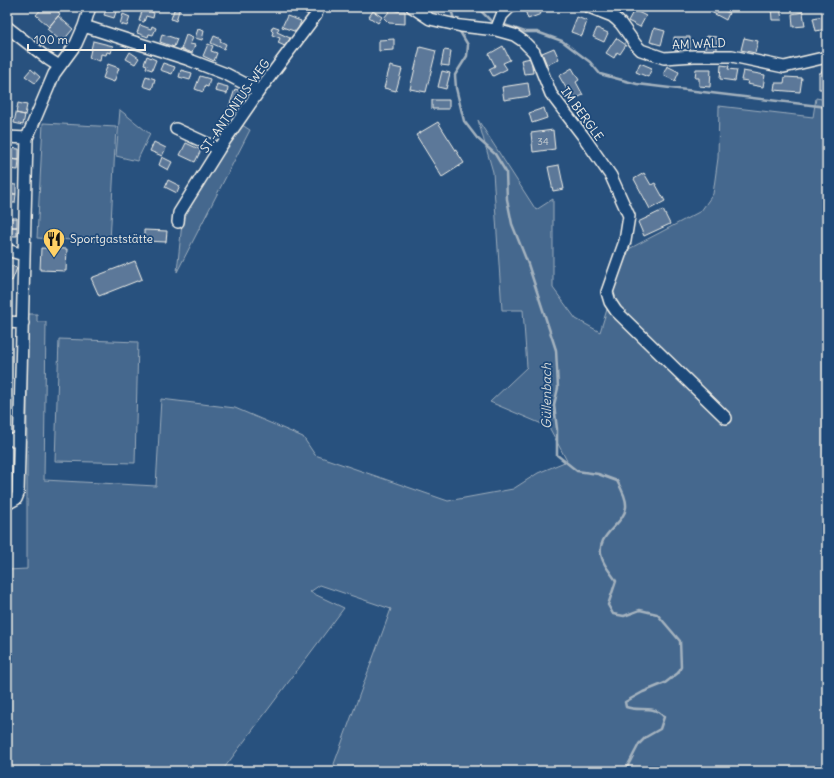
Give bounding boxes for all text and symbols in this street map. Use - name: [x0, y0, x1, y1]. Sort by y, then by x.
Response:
- scale bar: [28, 26, 145, 52]
- text: 100 m: [34, 32, 68, 47]
- street label: AM WALD: [672, 35, 726, 52]
- street label: ST.-ANTONIUS-WEG: [197, 56, 273, 155]
- street label: IM BERGLE: [558, 84, 607, 143]
- house number: 34: [537, 135, 549, 148]
- restaurant icon: Sportgaststätte: [41, 226, 67, 259]
- place label: Sportgaststätte: [70, 231, 153, 246]
- water label: Güllenbach: [538, 363, 555, 429]

